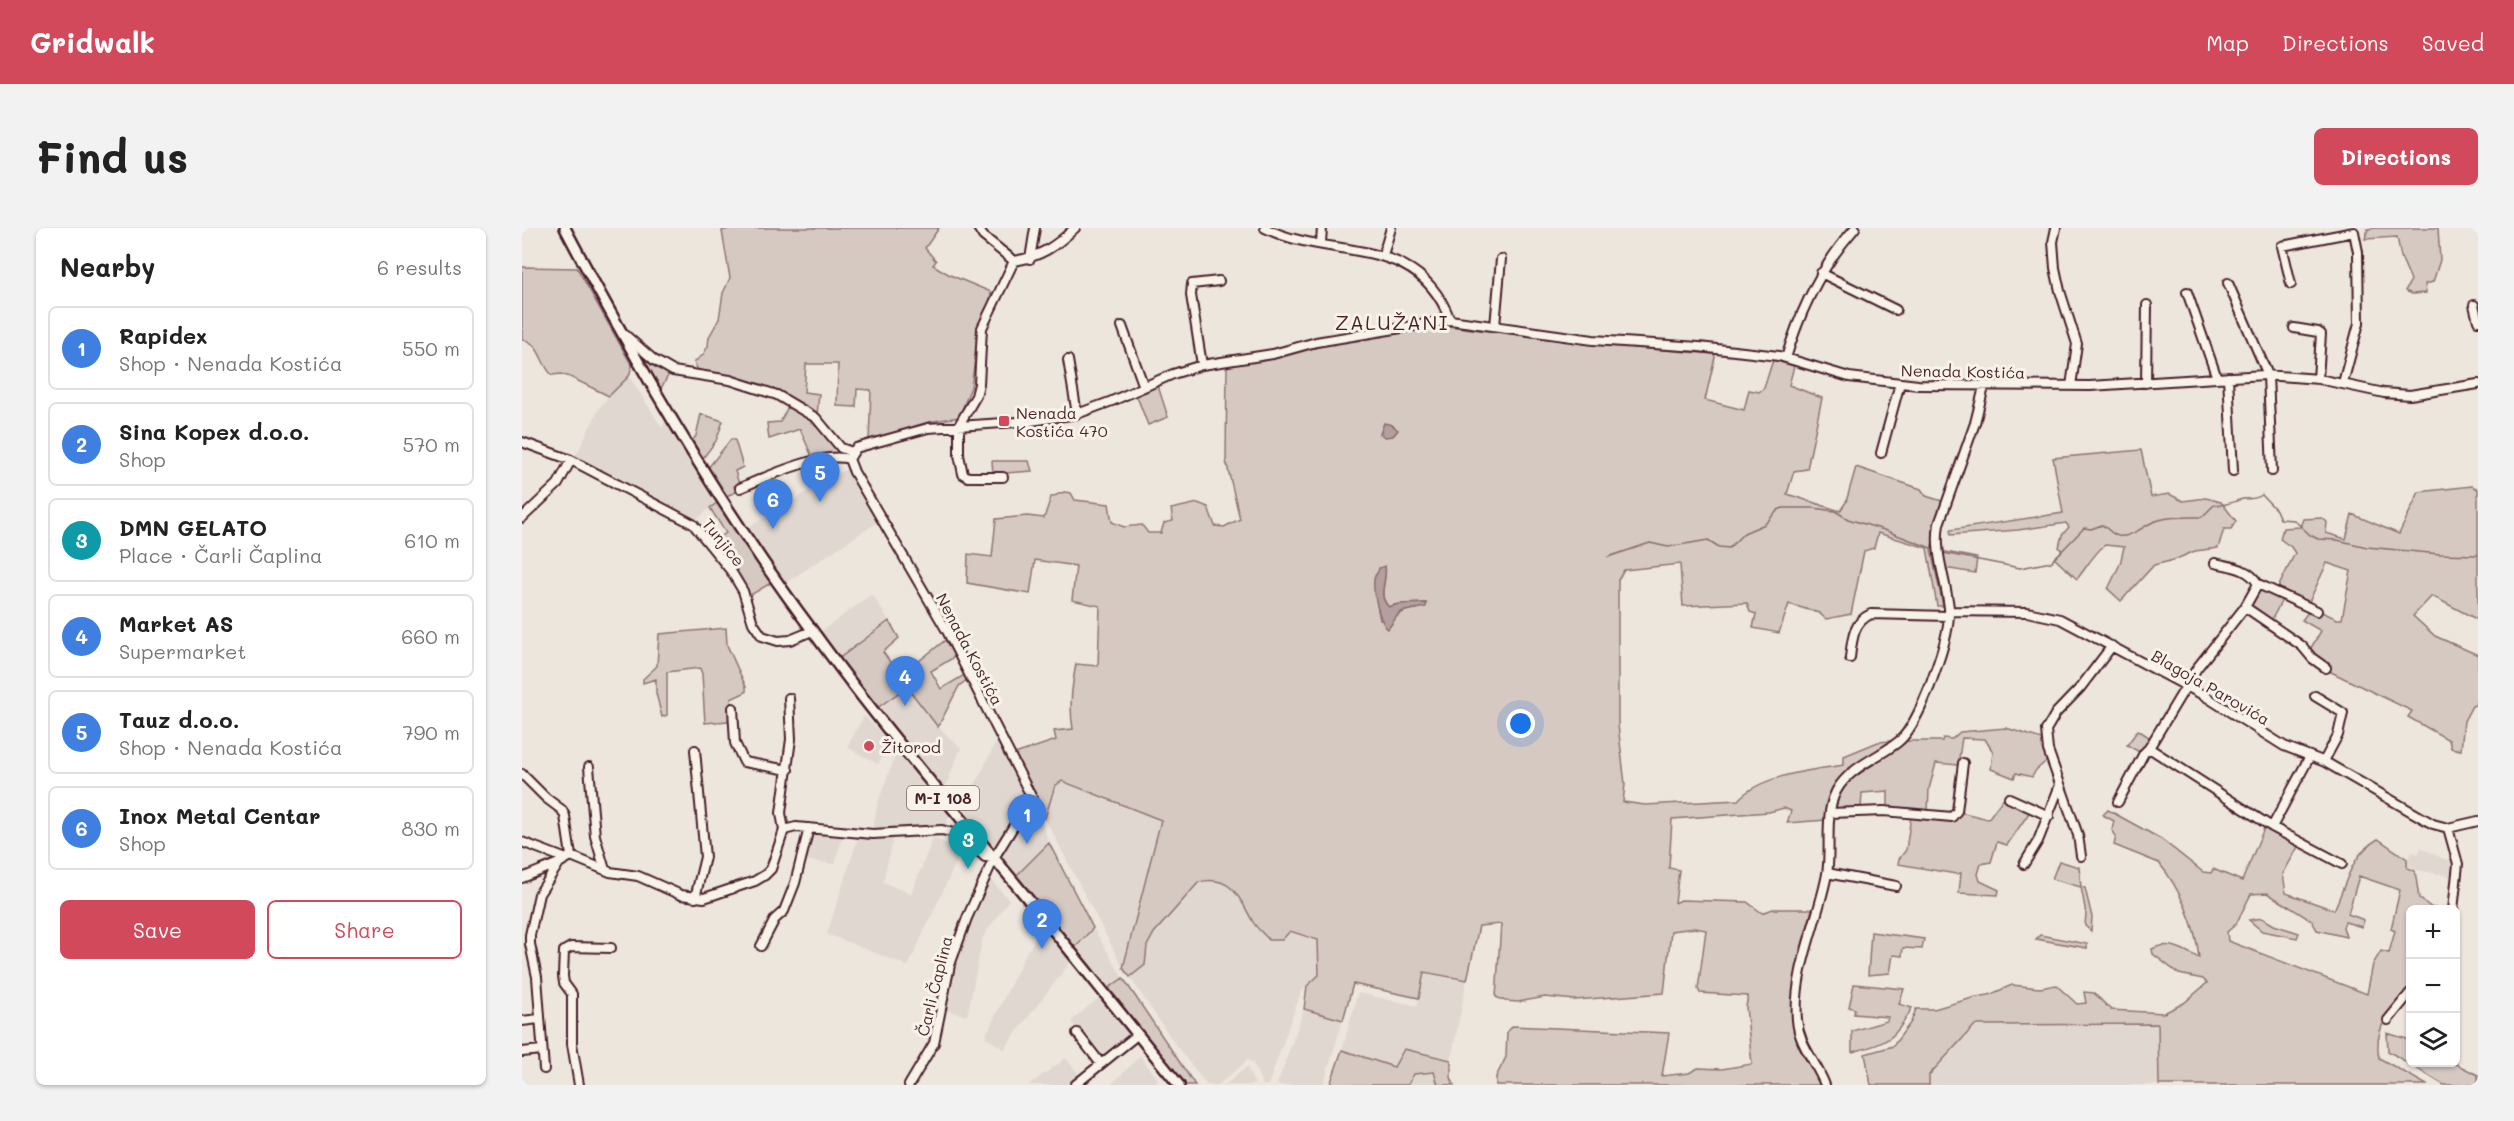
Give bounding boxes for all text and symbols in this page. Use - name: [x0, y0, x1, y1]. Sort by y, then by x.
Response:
- text: Gridwalk: [30, 24, 155, 60]
- text: Map: [2206, 29, 2249, 56]
- text: Directions: [2282, 29, 2389, 56]
- text: Saved: [2422, 29, 2484, 56]
- button: Directions: [2314, 128, 2478, 185]
- text: Find us: [36, 129, 188, 184]
- text: Nearby: [60, 250, 155, 284]
- text: 6 results: [377, 254, 462, 280]
- district label: ZALUŽANI: [1335, 309, 1449, 335]
- text: Rapidex: [119, 321, 208, 350]
- text: 1: [77, 335, 86, 361]
- text: 550 m: [402, 335, 460, 361]
- text: Shop · Nenada Kostića: [119, 350, 342, 376]
- street label: Nenada Kostića: [1901, 359, 2025, 383]
- place label: Nenada Kostića 470: [1016, 402, 1108, 441]
- marker: Nenada Kostića 470: [997, 414, 1011, 428]
- text: Sina Kopex d.o.o.: [119, 417, 310, 446]
- text: 2: [76, 431, 87, 457]
- text: 570 m: [403, 431, 460, 457]
- text: Shop: [119, 446, 166, 472]
- pin: 5: [800, 452, 840, 502]
- pin: 6: [754, 480, 792, 529]
- text: DMN GELATO: [119, 513, 267, 542]
- street label: Tunjice: [698, 514, 750, 570]
- text: 3: [76, 527, 88, 553]
- text: 610 m: [404, 527, 460, 553]
- text: Place · Čarli Čaplina: [119, 542, 322, 568]
- street label: Nenada Kostića: [932, 589, 1008, 709]
- text: Market AS: [119, 609, 234, 638]
- text: 4: [75, 623, 88, 649]
- text: 660 m: [401, 623, 460, 649]
- text: Supermarket: [119, 638, 246, 664]
- street label: Blagoja Parovića: [2148, 645, 2274, 729]
- pin: 4: [886, 656, 925, 706]
- text: Tauz d.o.o.: [119, 705, 239, 734]
- your location: [1506, 709, 1535, 738]
- text: 5: [76, 719, 87, 745]
- text: 790 m: [402, 719, 460, 745]
- text: Shop · Nenada Kostića: [119, 734, 342, 760]
- place label: Žitorod: [881, 736, 941, 757]
- marker: Žitorod: [862, 739, 876, 753]
- road number: M-I 108: [907, 786, 979, 810]
- pin: 1: [1008, 794, 1046, 844]
- text: Inox Metal Centar: [119, 801, 321, 830]
- text: 6: [75, 815, 88, 841]
- text: 830 m: [402, 815, 460, 841]
- pin: 3: [948, 820, 988, 869]
- text: Shop: [119, 830, 166, 856]
- button: Save: [60, 900, 255, 959]
- button: Share: [267, 900, 462, 959]
- pin: 2: [1022, 900, 1062, 949]
- map controls: [2406, 905, 2460, 1067]
- button: +: [2406, 905, 2460, 959]
- street label: Čarli Čaplina: [911, 934, 957, 1038]
- button: −: [2406, 959, 2460, 1013]
- button: layers: [2406, 1013, 2460, 1067]

